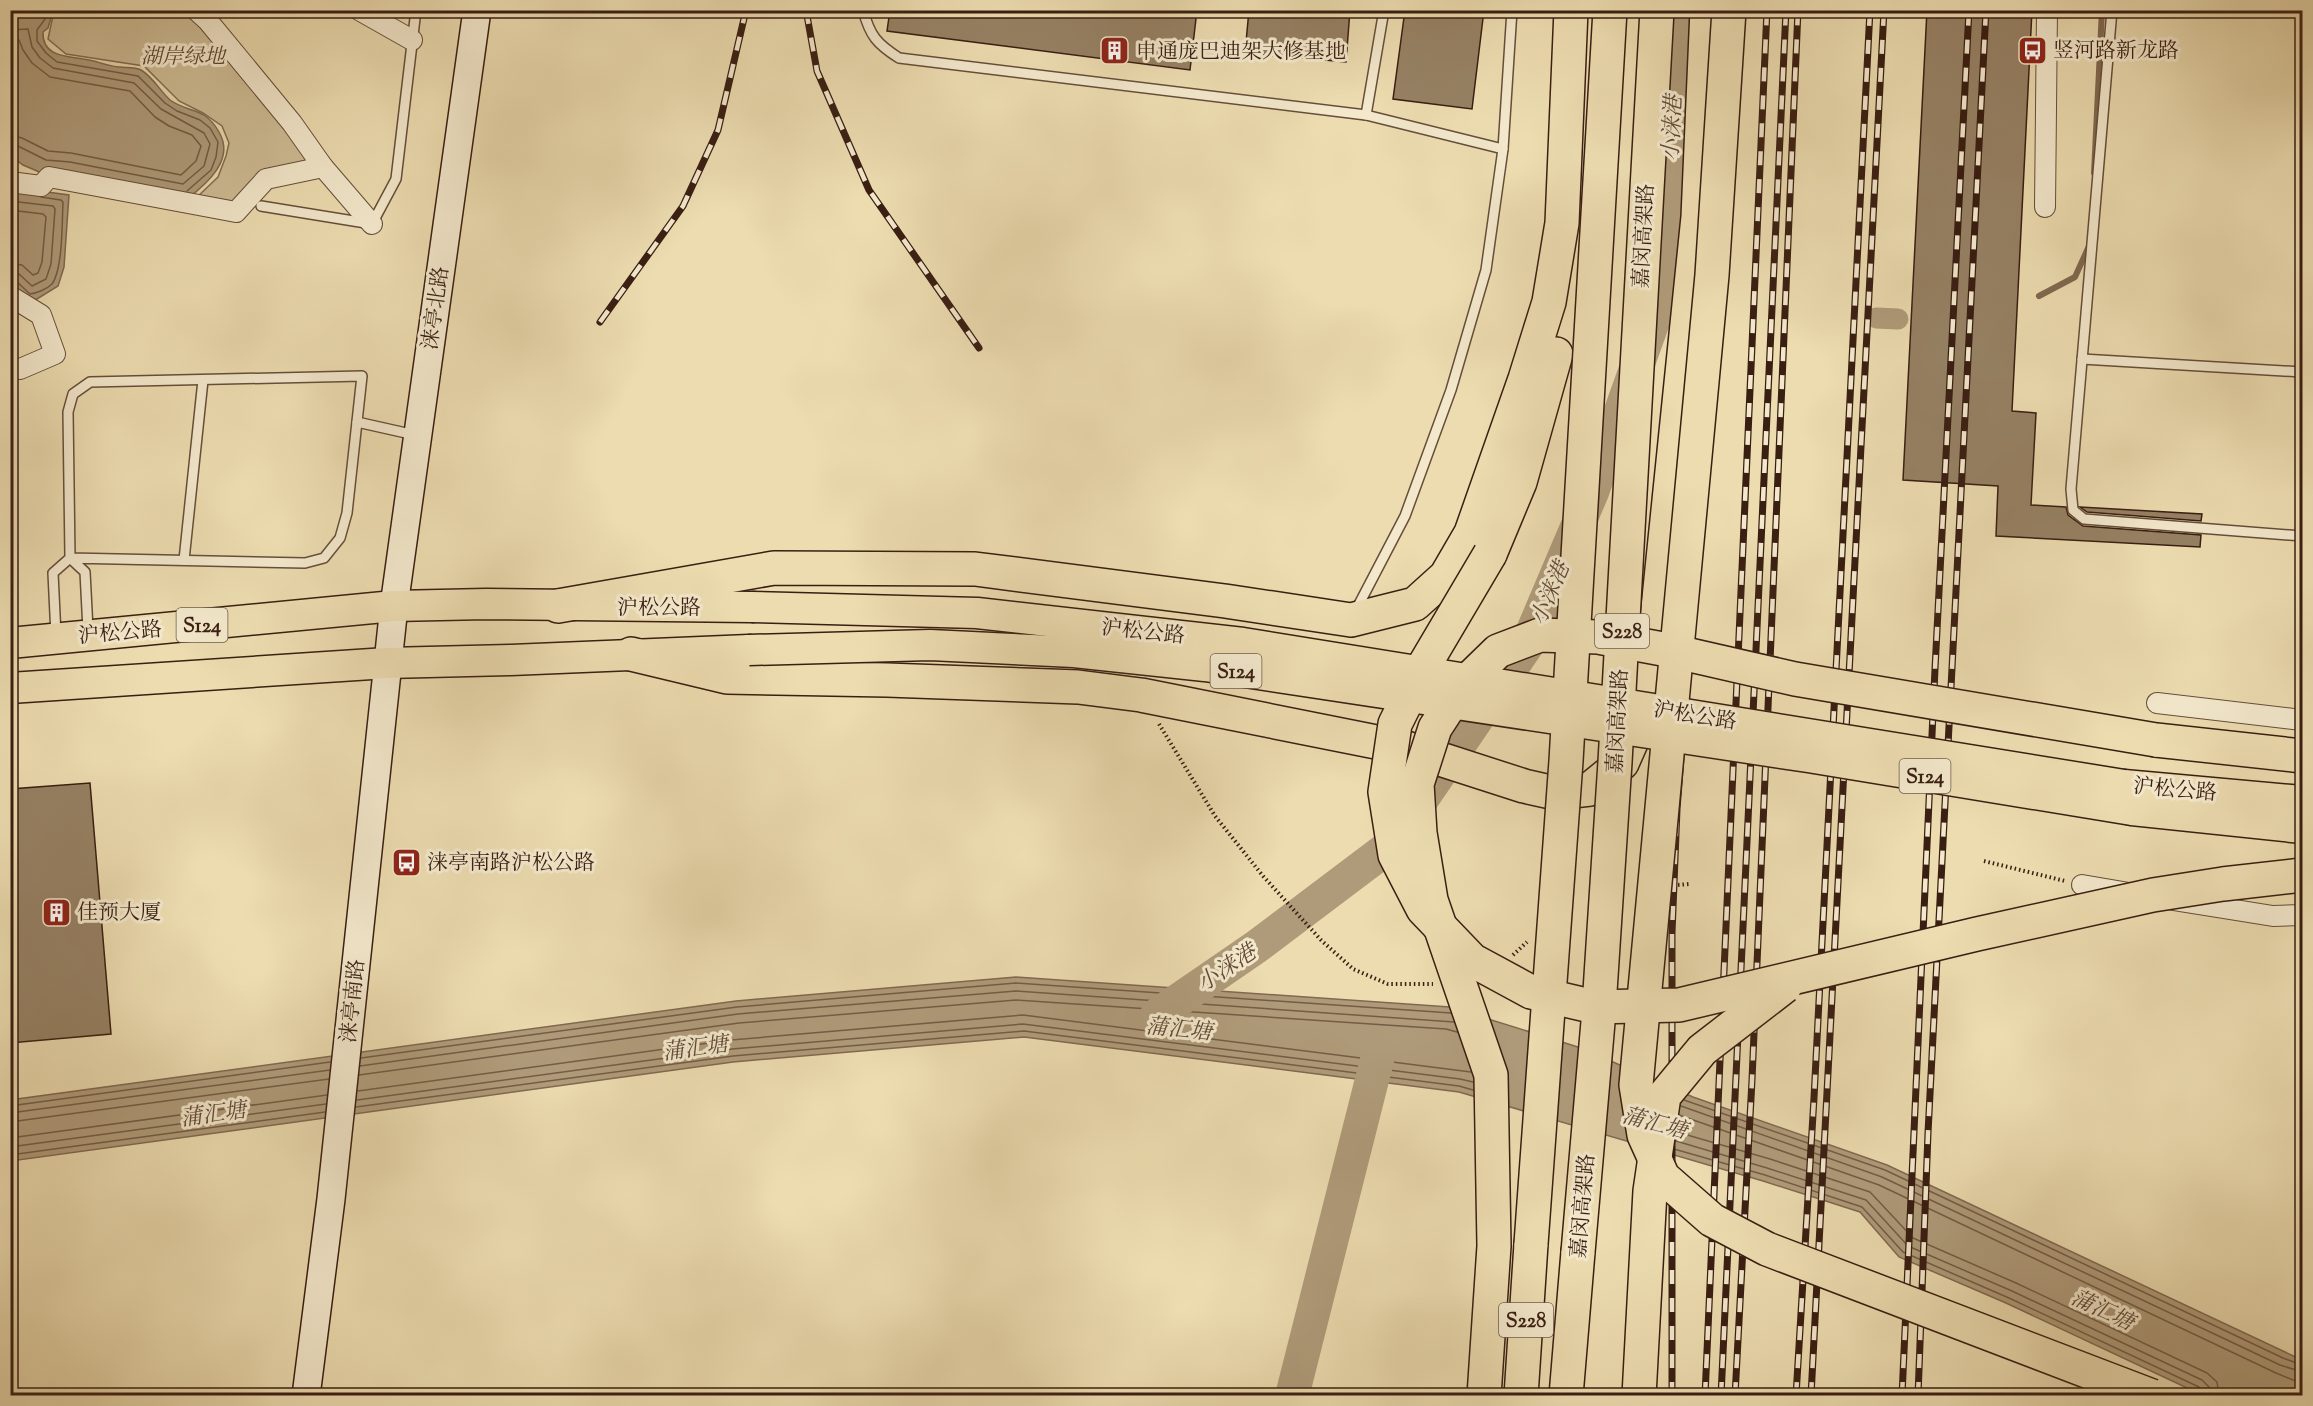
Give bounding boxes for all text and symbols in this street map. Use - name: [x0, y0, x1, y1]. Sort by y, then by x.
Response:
- bus stop icon: 竖河路新龙路: [2016, 34, 2048, 66]
- building icon: 申通庞巴迪架大修基地: [1099, 35, 1131, 67]
- place label: 竖河路新龙路: [2053, 37, 2179, 67]
- place label: 申通庞巴迪架大修基地: [1136, 38, 1346, 68]
- park label: 湖岸绿地: [141, 43, 227, 73]
- water label: 小涞港: [1656, 91, 1692, 162]
- street label: 嘉闵高架路: [1627, 183, 1663, 289]
- street label: 涞亭北路: [416, 265, 458, 352]
- water label: 小涞港: [1524, 555, 1581, 631]
- street label: 沪松公路: [617, 594, 701, 624]
- road number: S124: [176, 608, 228, 642]
- street label: 沪松公路: [1099, 614, 1186, 652]
- road number: S228: [1595, 614, 1649, 648]
- street label: 沪松公路: [77, 615, 163, 653]
- road number: S124: [1210, 654, 1262, 688]
- street label: 嘉闵高架路: [1601, 668, 1637, 774]
- street label: 沪松公路: [1651, 696, 1739, 738]
- road number: S124: [1900, 759, 1950, 793]
- street label: 沪松公路: [2132, 772, 2218, 810]
- bus stop icon: 涞亭南路沪松公路: [390, 846, 422, 878]
- place label: 涞亭南路沪松公路: [427, 849, 595, 879]
- building icon: 佳预大厦: [40, 896, 72, 928]
- place label: 佳预大厦: [77, 899, 161, 929]
- water label: 小涞港: [1191, 936, 1266, 1001]
- street label: 涞亭南路: [335, 958, 373, 1045]
- water label: 蒲汇塘: [1144, 1012, 1216, 1051]
- water label: 蒲汇塘: [661, 1029, 733, 1070]
- water label: 蒲汇塘: [179, 1095, 251, 1136]
- water label: 蒲汇塘: [1618, 1101, 1693, 1150]
- street label: 嘉闵高架路: [1564, 1153, 1604, 1260]
- water label: 蒲汇塘: [2065, 1283, 2141, 1341]
- road number: S228: [1499, 1303, 1553, 1337]

